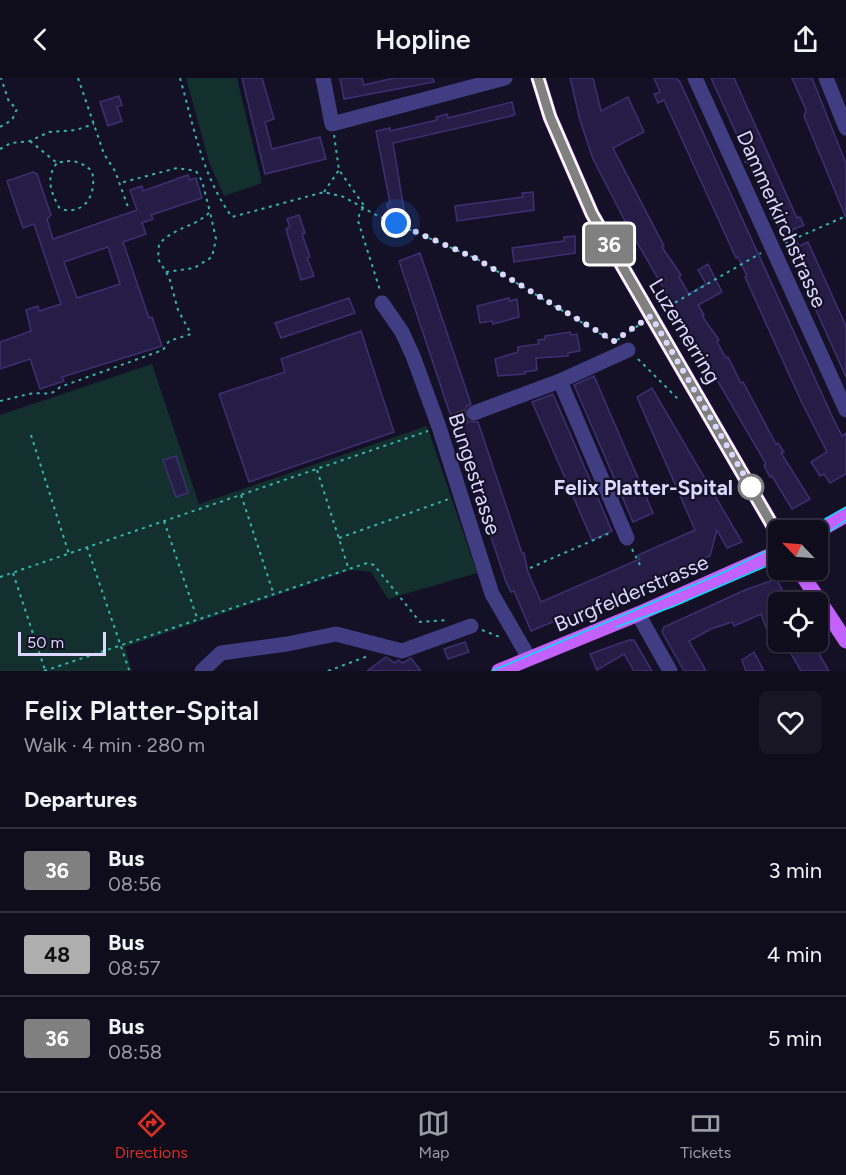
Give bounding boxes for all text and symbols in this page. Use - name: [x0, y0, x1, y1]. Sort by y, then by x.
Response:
- icon: back: [24, 23, 57, 56]
- text: Hopline: [375, 23, 471, 56]
- icon: share: [789, 23, 822, 56]
- street label: Dammerkirchstrasse: [732, 127, 832, 311]
- your location: [381, 208, 411, 238]
- line badge: 36: [582, 224, 636, 264]
- text: 36: [597, 232, 621, 257]
- street label: Luzernerring: [644, 274, 726, 388]
- street label: Bungestrasse: [444, 410, 506, 538]
- marker: Felix Platter-Spital: [738, 474, 764, 500]
- place label: Felix Platter-Spital: [554, 475, 733, 500]
- north arrow: [768, 520, 828, 580]
- map controls: [768, 520, 828, 652]
- street label: Burgfelderstrasse: [550, 549, 712, 637]
- button: locate: [768, 592, 828, 652]
- scale bar: [18, 629, 106, 656]
- text: 50 m: [27, 633, 64, 652]
- button: heart: [759, 691, 822, 754]
- text: Felix Platter-Spital: [24, 693, 259, 727]
- text: Walk · 4 min · 280 m: [24, 733, 205, 757]
- text: Departures: [24, 786, 137, 813]
- text: Bus: [108, 845, 144, 872]
- text: 3 min: [768, 857, 822, 884]
- text: 36: [45, 858, 69, 883]
- text: 08:56: [108, 872, 161, 896]
- text: Bus: [108, 929, 144, 956]
- text: 4 min: [767, 941, 822, 968]
- text: 48: [44, 942, 70, 967]
- text: 08:57: [108, 956, 160, 980]
- text: Bus: [108, 1013, 144, 1040]
- text: 5 min: [768, 1025, 822, 1052]
- text: 36: [45, 1026, 69, 1051]
- text: 08:58: [108, 1040, 162, 1064]
- tab: Directions: [115, 1107, 188, 1162]
- tab: Map: [417, 1107, 450, 1162]
- tab: Tickets: [680, 1107, 731, 1162]

